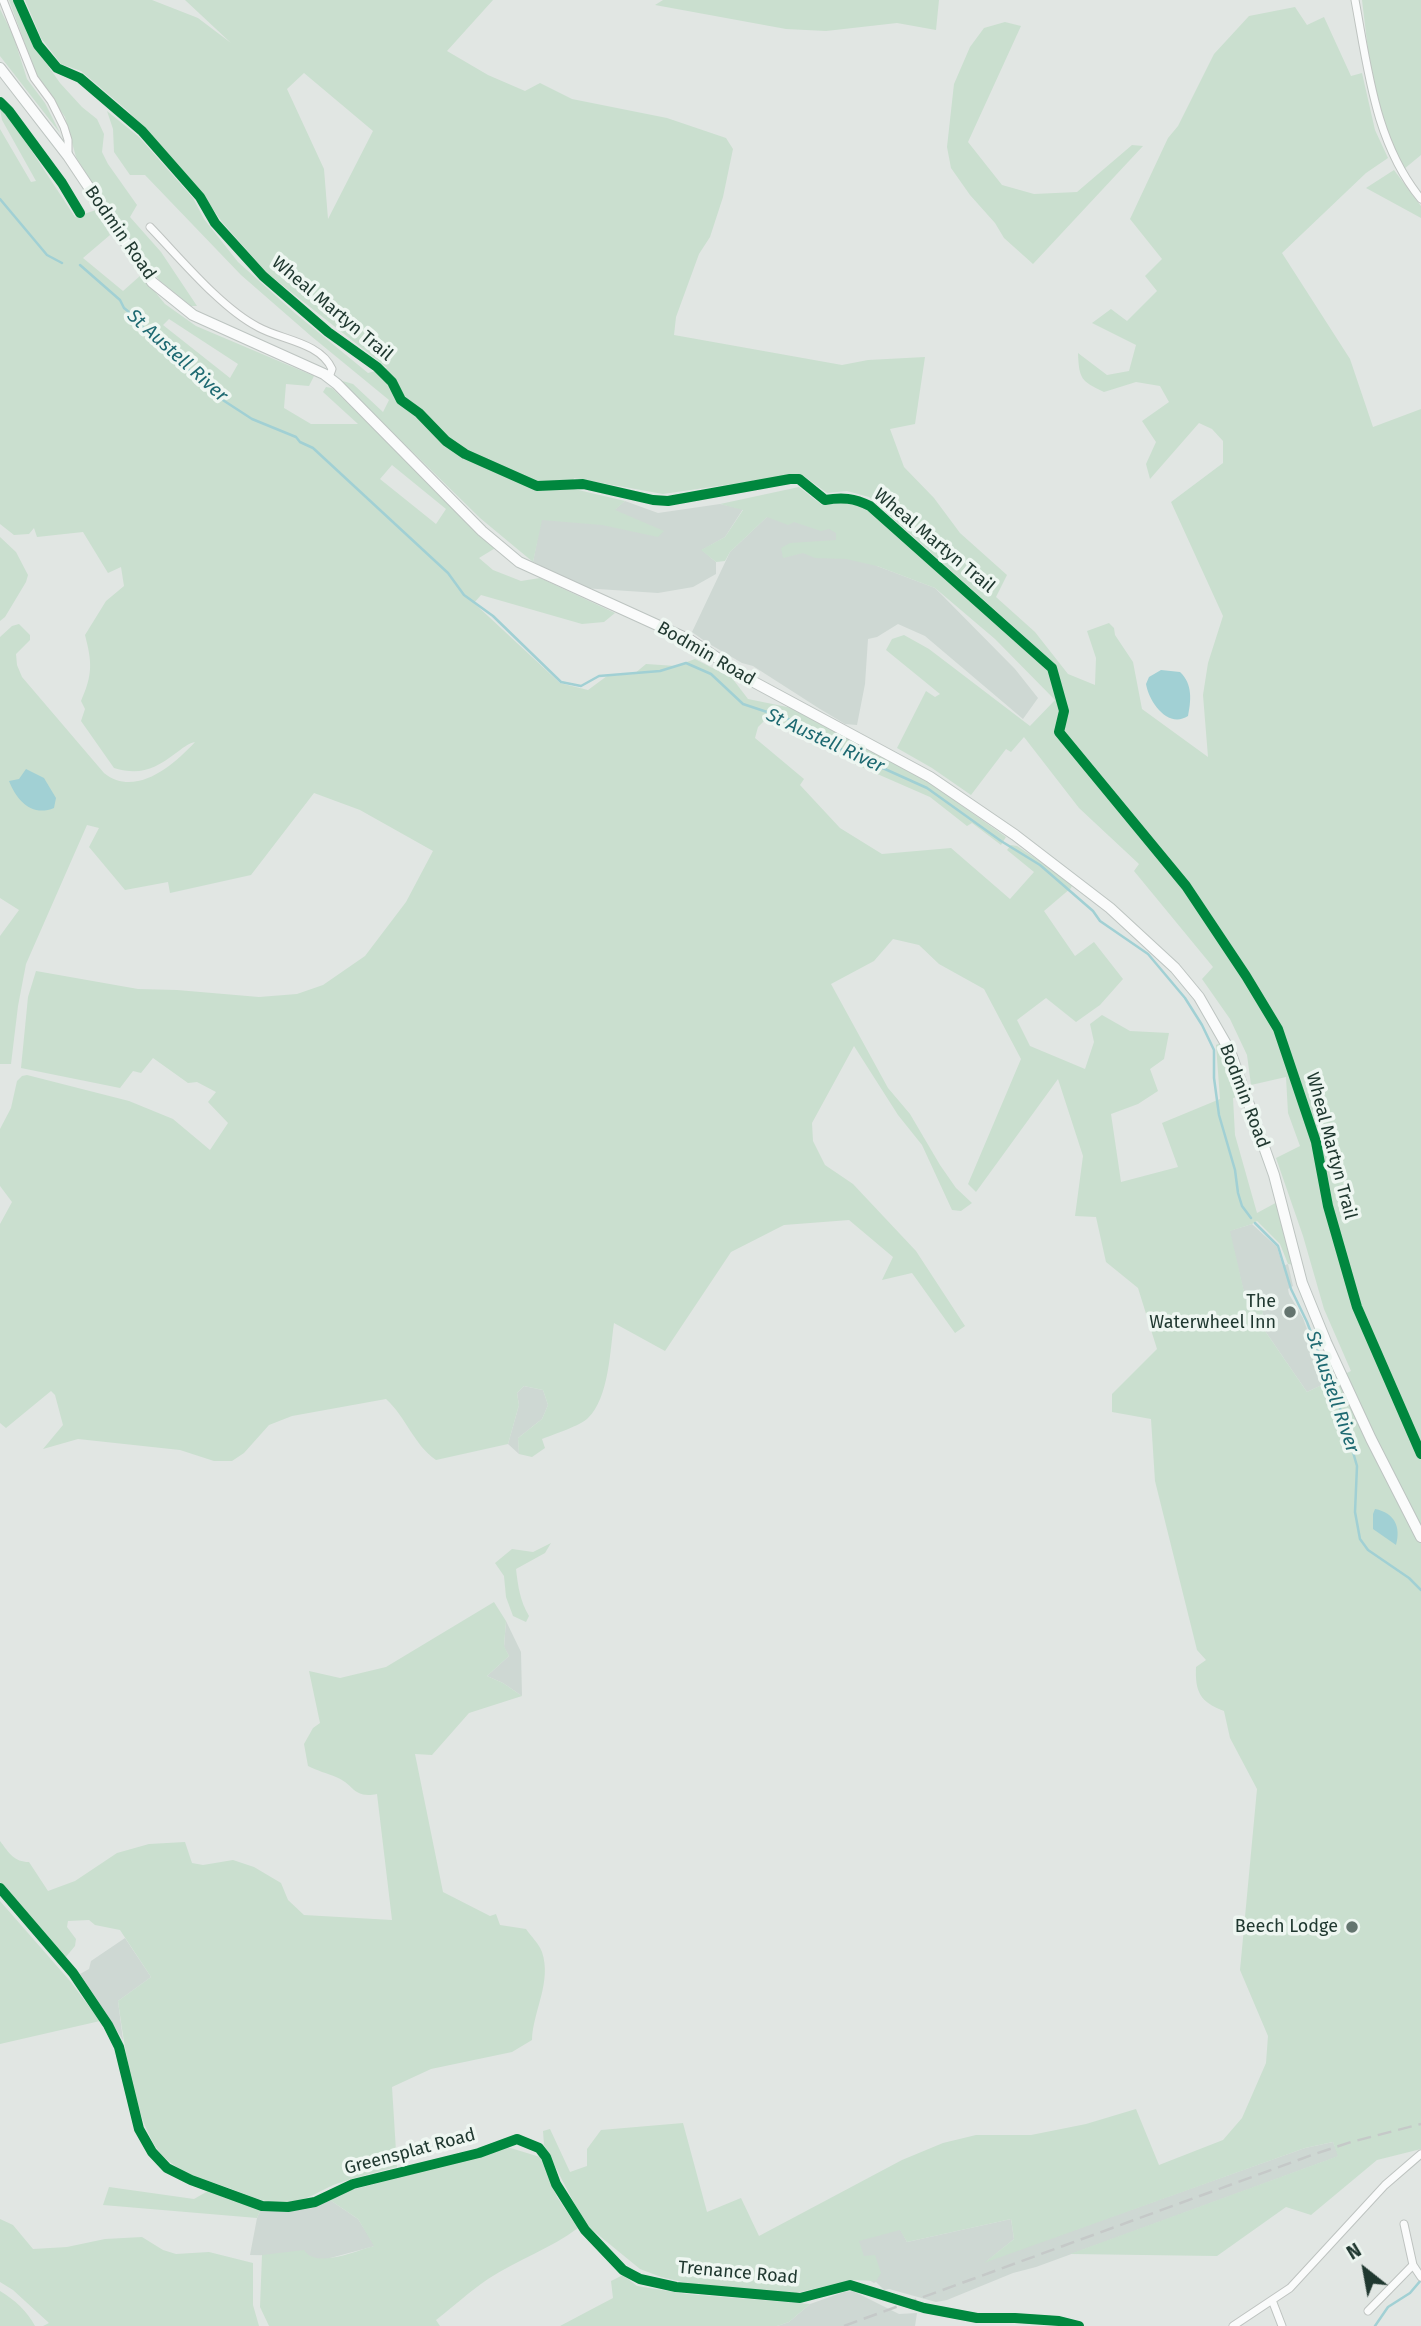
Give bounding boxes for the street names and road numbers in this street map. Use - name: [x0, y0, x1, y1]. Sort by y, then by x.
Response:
- street label: Bodmin Road: [80, 182, 160, 284]
- street label: Wheal Martyn Trail: [267, 252, 397, 366]
- street label: Wheal Martyn Trail: [869, 484, 999, 598]
- street label: Bodmin Road: [653, 617, 759, 691]
- street label: Bodmin Road: [1214, 1041, 1274, 1151]
- street label: Wheal Martyn Trail: [1301, 1070, 1361, 1222]
- street label: Greensplat Road: [342, 2124, 478, 2180]
- street label: Trenance Road: [677, 2257, 799, 2289]

